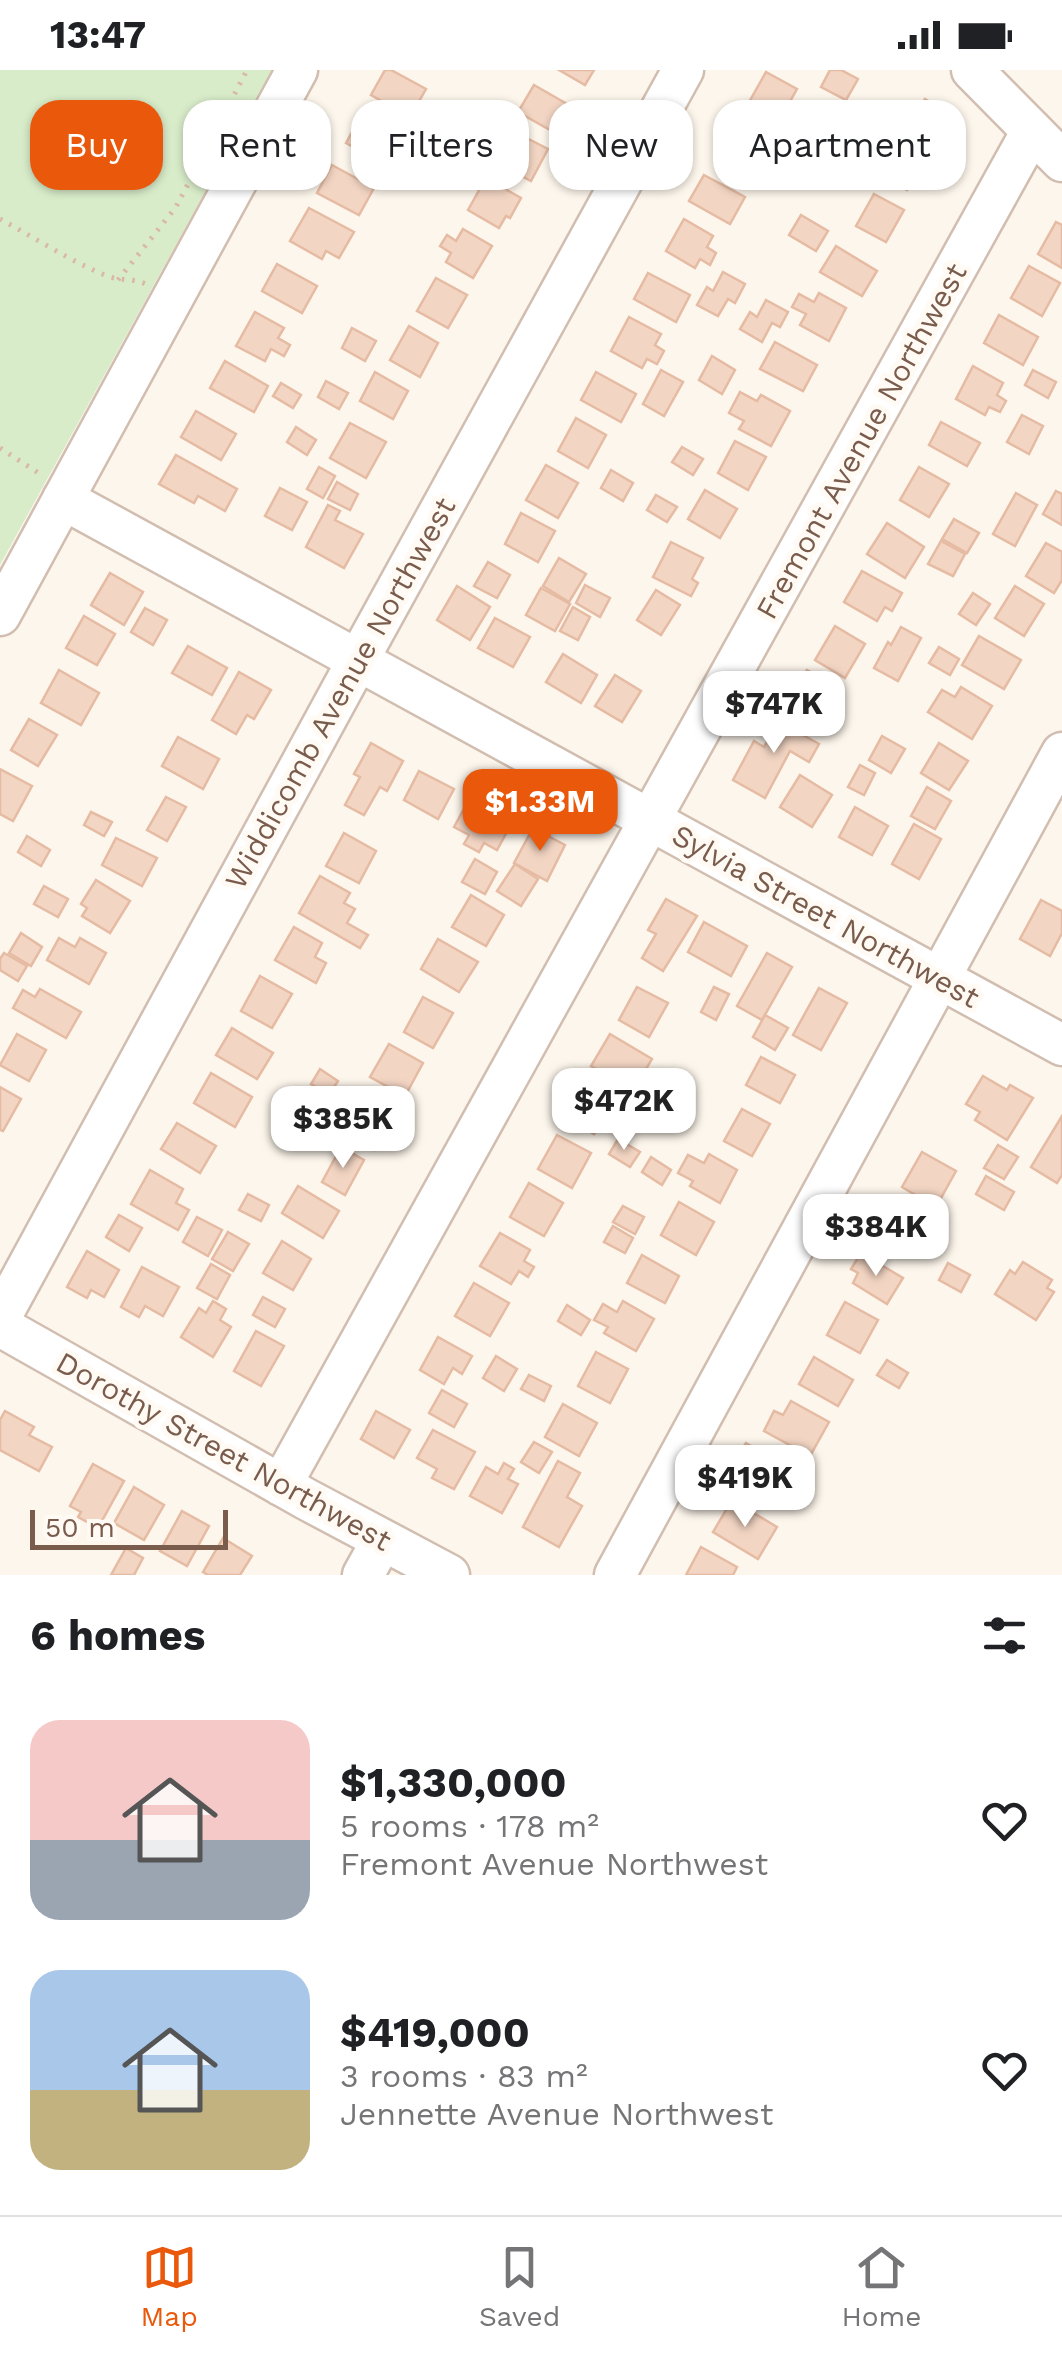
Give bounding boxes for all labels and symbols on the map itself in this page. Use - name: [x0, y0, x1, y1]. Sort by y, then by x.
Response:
- street label: Fremont Avenue Northwest: [748, 257, 974, 625]
- street label: Widdicomb Avenue Northwest: [217, 491, 463, 895]
- pin: $747K: [704, 671, 844, 756]
- pin: $1.33M: [459, 769, 621, 854]
- street label: Sylvia Street Northwest: [666, 817, 986, 1015]
- pin: $472K: [554, 1068, 694, 1153]
- pin: $385K: [273, 1086, 413, 1171]
- pin: $384K: [806, 1194, 946, 1279]
- street label: Dorothy Street Northwest: [50, 1344, 398, 1558]
- pin: $419K: [675, 1445, 815, 1530]
- scale bar: [30, 1505, 228, 1550]

